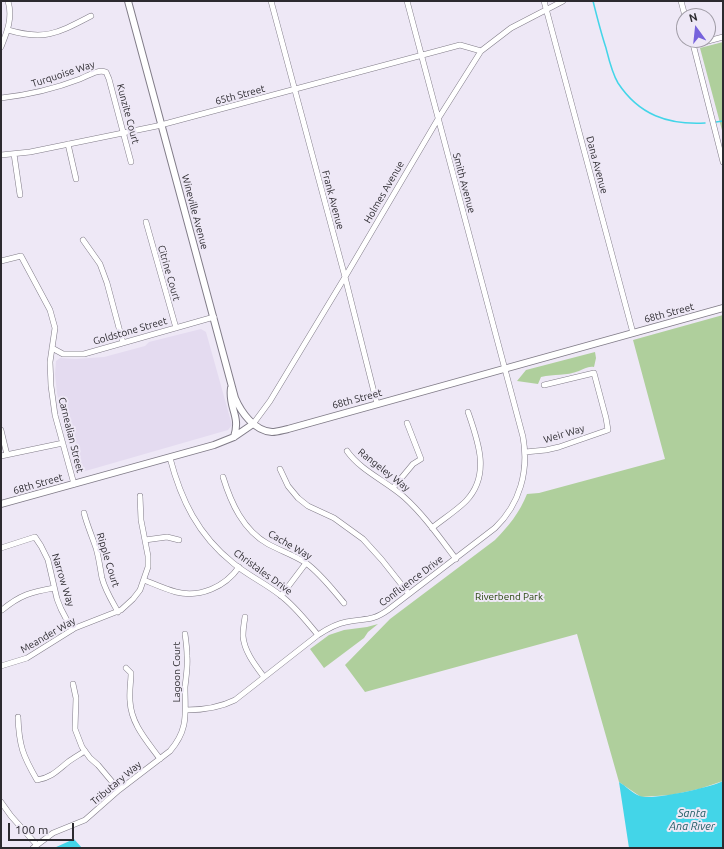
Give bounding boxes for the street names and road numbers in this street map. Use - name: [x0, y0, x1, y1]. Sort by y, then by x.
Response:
- street label: Turquoise Way: [30, 58, 96, 90]
- street label: Kunzite Court: [114, 83, 142, 145]
- street label: 65th Street: [214, 83, 266, 107]
- street label: Dana Avenue: [584, 135, 610, 195]
- street label: Smith Avenue: [450, 152, 478, 214]
- street label: Holmes Avenue: [361, 159, 407, 225]
- street label: Frank Avenue: [319, 169, 347, 231]
- street label: Wineville Avenue: [179, 173, 211, 251]
- street label: Citrine Court: [155, 244, 183, 302]
- street label: 68th Street: [643, 301, 695, 325]
- street label: Goldstone Street: [92, 315, 168, 347]
- street label: 68th Street: [331, 387, 383, 411]
- street label: Carnealian Street: [56, 396, 86, 474]
- street label: Weir Way: [542, 422, 586, 446]
- street label: Rangeley Way: [356, 446, 412, 494]
- street label: 68th Street: [12, 471, 64, 497]
- street label: Cache Way: [266, 528, 314, 562]
- street label: Ripple Court: [94, 531, 122, 589]
- street label: Christales Drive: [231, 547, 295, 597]
- street label: Narrow Way: [49, 552, 77, 608]
- street label: Confluence Drive: [377, 553, 445, 609]
- street label: Meander Way: [18, 614, 78, 656]
- street label: Lagoon Court: [171, 641, 183, 703]
- street label: Tributary Way: [88, 758, 144, 808]

